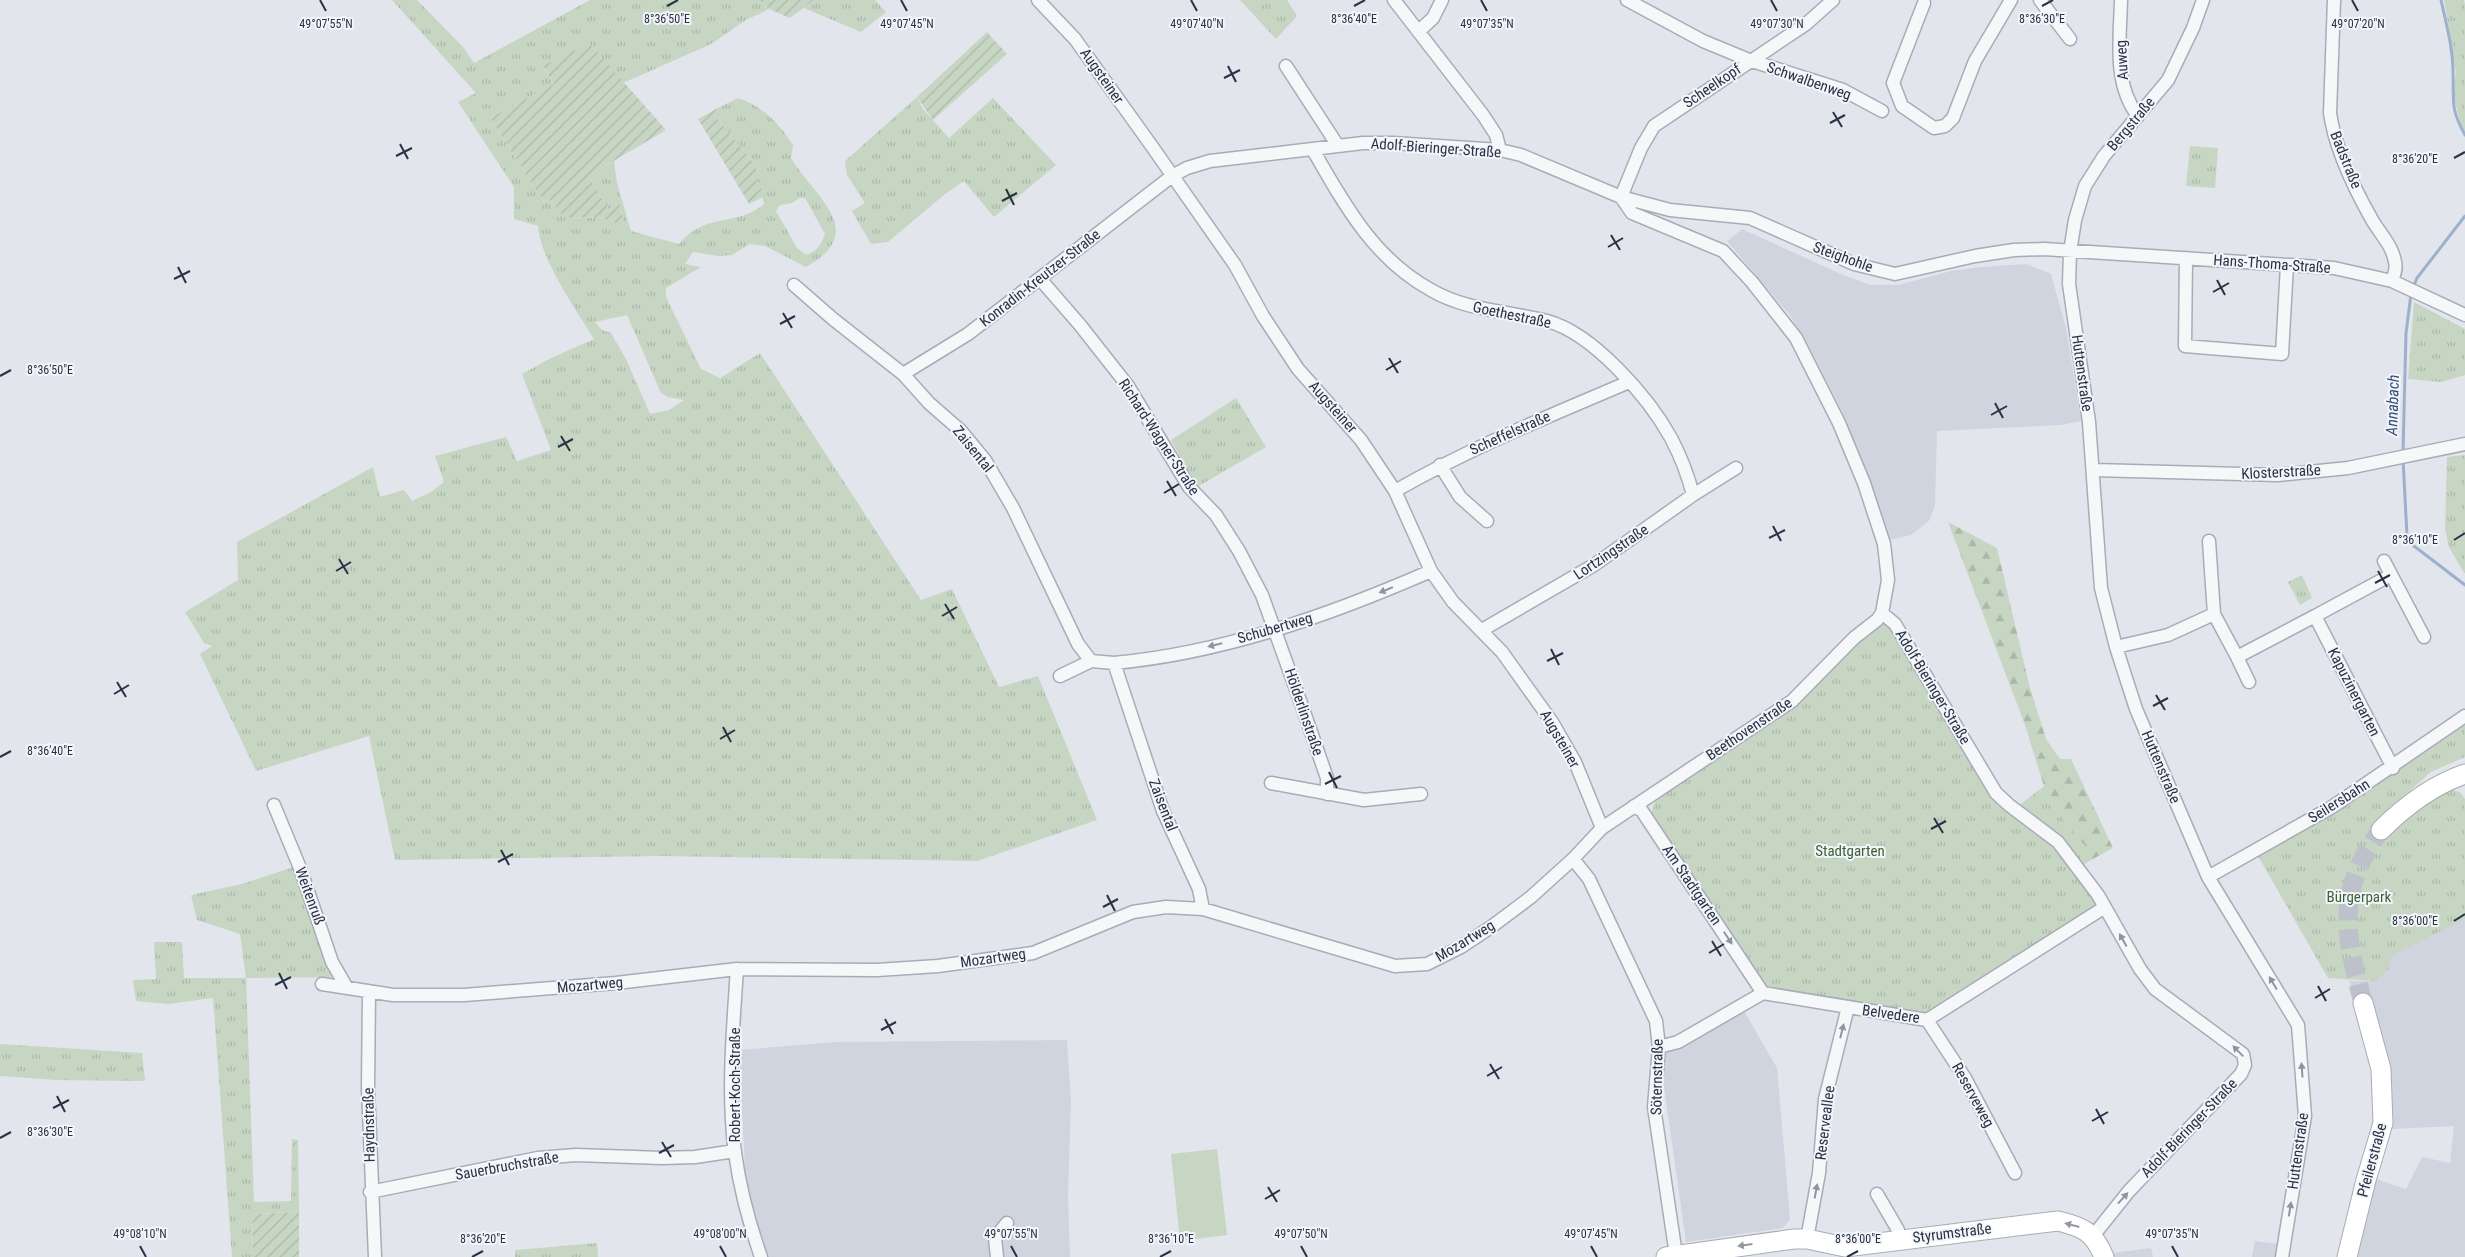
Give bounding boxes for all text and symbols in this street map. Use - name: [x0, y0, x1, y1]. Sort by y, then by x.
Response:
- text: 8°36'50"E: [644, 12, 690, 26]
- text: 8°36'40"E: [1331, 12, 1377, 26]
- text: 8°36'30"E: [2019, 12, 2065, 26]
- text: 49°07'55"N: [299, 17, 353, 31]
- text: 49°07'45"N: [880, 17, 934, 31]
- text: 49°07'40"N: [1170, 17, 1224, 31]
- text: 49°07'35"N: [1460, 17, 1514, 31]
- text: 49°07'30"N: [1750, 17, 1804, 31]
- text: 49°07'20"N: [2331, 17, 2385, 31]
- street label: Auweg: [2112, 40, 2132, 80]
- street label: Augsteiner: [1076, 45, 1128, 108]
- street label: Schwalbenweg: [1764, 58, 1854, 104]
- street label: Scheelkopf: [1680, 60, 1745, 112]
- street label: Bergstraße: [2103, 93, 2159, 155]
- street label: Badstraße: [2326, 129, 2366, 191]
- street label: Adolf-Bieringer-Straße: [1370, 134, 1502, 162]
- text: 8°36'20"E: [2392, 152, 2438, 166]
- street label: Konradin-Kreutzer-Straße: [976, 225, 1104, 331]
- street label: Steighohle: [1811, 238, 1875, 276]
- street label: Hans-Thoma-Straße: [2213, 251, 2331, 277]
- street label: Goethestraße: [1471, 298, 1553, 332]
- street label: Huttenstraße: [2068, 333, 2096, 413]
- text: 8°36'50"E: [27, 363, 73, 377]
- water label: Annabach: [2382, 374, 2403, 437]
- street label: Richard-Wagner-Straße: [1115, 375, 1203, 499]
- street label: Augsteiner: [1305, 377, 1361, 437]
- street label: Scheffelstraße: [1467, 407, 1553, 459]
- street label: Zaisental: [949, 422, 997, 476]
- street label: Klosterstraße: [2241, 461, 2321, 483]
- street label: Lortzingstraße: [1570, 520, 1652, 584]
- text: 8°36'10"E: [2392, 533, 2438, 547]
- one-way arrow: [1378, 586, 1393, 594]
- street label: Schubertweg: [1235, 609, 1315, 647]
- street label: Adolf-Bieringer-Straße: [1892, 626, 1974, 748]
- one-way arrow: [1207, 641, 1222, 649]
- street label: Kapuzinergarten: [2324, 645, 2384, 739]
- street label: Hölderlinstraße: [1281, 666, 1327, 758]
- street label: Beethovenstraße: [1703, 694, 1795, 764]
- street label: Augsteiner: [1536, 707, 1584, 772]
- street label: Huttenstraße: [2138, 728, 2184, 806]
- text: 8°36'40"E: [27, 744, 73, 758]
- street label: Seilersbahn: [2305, 775, 2373, 827]
- street label: Zaisental: [1145, 776, 1181, 834]
- street label: Am Stadtgarten: [1659, 841, 1725, 929]
- park label: Stadtgarten: [1815, 842, 1885, 860]
- street label: Weitenruß: [291, 865, 329, 927]
- park label: Bürgerpark: [2327, 888, 2392, 906]
- text: 8°36'00"E: [2392, 914, 2438, 928]
- street label: Mozartweg: [1432, 916, 1498, 966]
- one-way arrow: [1723, 931, 1733, 945]
- one-way arrow: [2119, 932, 2127, 947]
- street label: Mozartweg: [959, 944, 1027, 972]
- street label: Mozartweg: [556, 973, 624, 997]
- one-way arrow: [2268, 977, 2277, 990]
- street label: Belvedere: [1861, 1001, 1921, 1027]
- one-way arrow: [1838, 1024, 1846, 1039]
- street label: Robert-Koch-Straße: [726, 1028, 744, 1142]
- street label: Söternstraße: [1647, 1039, 1667, 1115]
- one-way arrow: [2232, 1045, 2243, 1057]
- street label: Reserveweg: [1948, 1060, 1998, 1130]
- one-way arrow: [2297, 1062, 2305, 1078]
- street label: Adolf-Bieringer-Straße: [2137, 1075, 2241, 1181]
- street label: Reserveallee: [1811, 1085, 1839, 1161]
- street label: Haydnstraße: [359, 1087, 379, 1163]
- street label: Huttenstraße: [2284, 1111, 2312, 1191]
- street label: Pfeilerstraße: [2353, 1121, 2391, 1199]
- text: 8°36'30"E: [27, 1125, 73, 1139]
- street label: Sauerbruchstraße: [454, 1148, 560, 1184]
- one-way arrow: [1812, 1183, 1820, 1199]
- one-way arrow: [2118, 1191, 2129, 1204]
- one-way arrow: [2286, 1201, 2294, 1217]
- street label: Styrumstraße: [1912, 1219, 1992, 1247]
- one-way arrow: [2064, 1220, 2079, 1228]
- text: 49°08'10"N: [113, 1227, 167, 1241]
- text: 49°08'00"N: [693, 1227, 747, 1241]
- text: 49°07'55"N: [984, 1227, 1038, 1241]
- text: 49°07'50"N: [1274, 1227, 1328, 1241]
- text: 49°07'45"N: [1564, 1227, 1618, 1241]
- text: 49°07'35"N: [2145, 1227, 2199, 1241]
- text: 8°36'20"E: [460, 1232, 506, 1246]
- text: 8°36'10"E: [1148, 1232, 1194, 1246]
- text: 8°36'00"E: [1835, 1232, 1881, 1246]
- one-way arrow: [1737, 1241, 1753, 1249]

